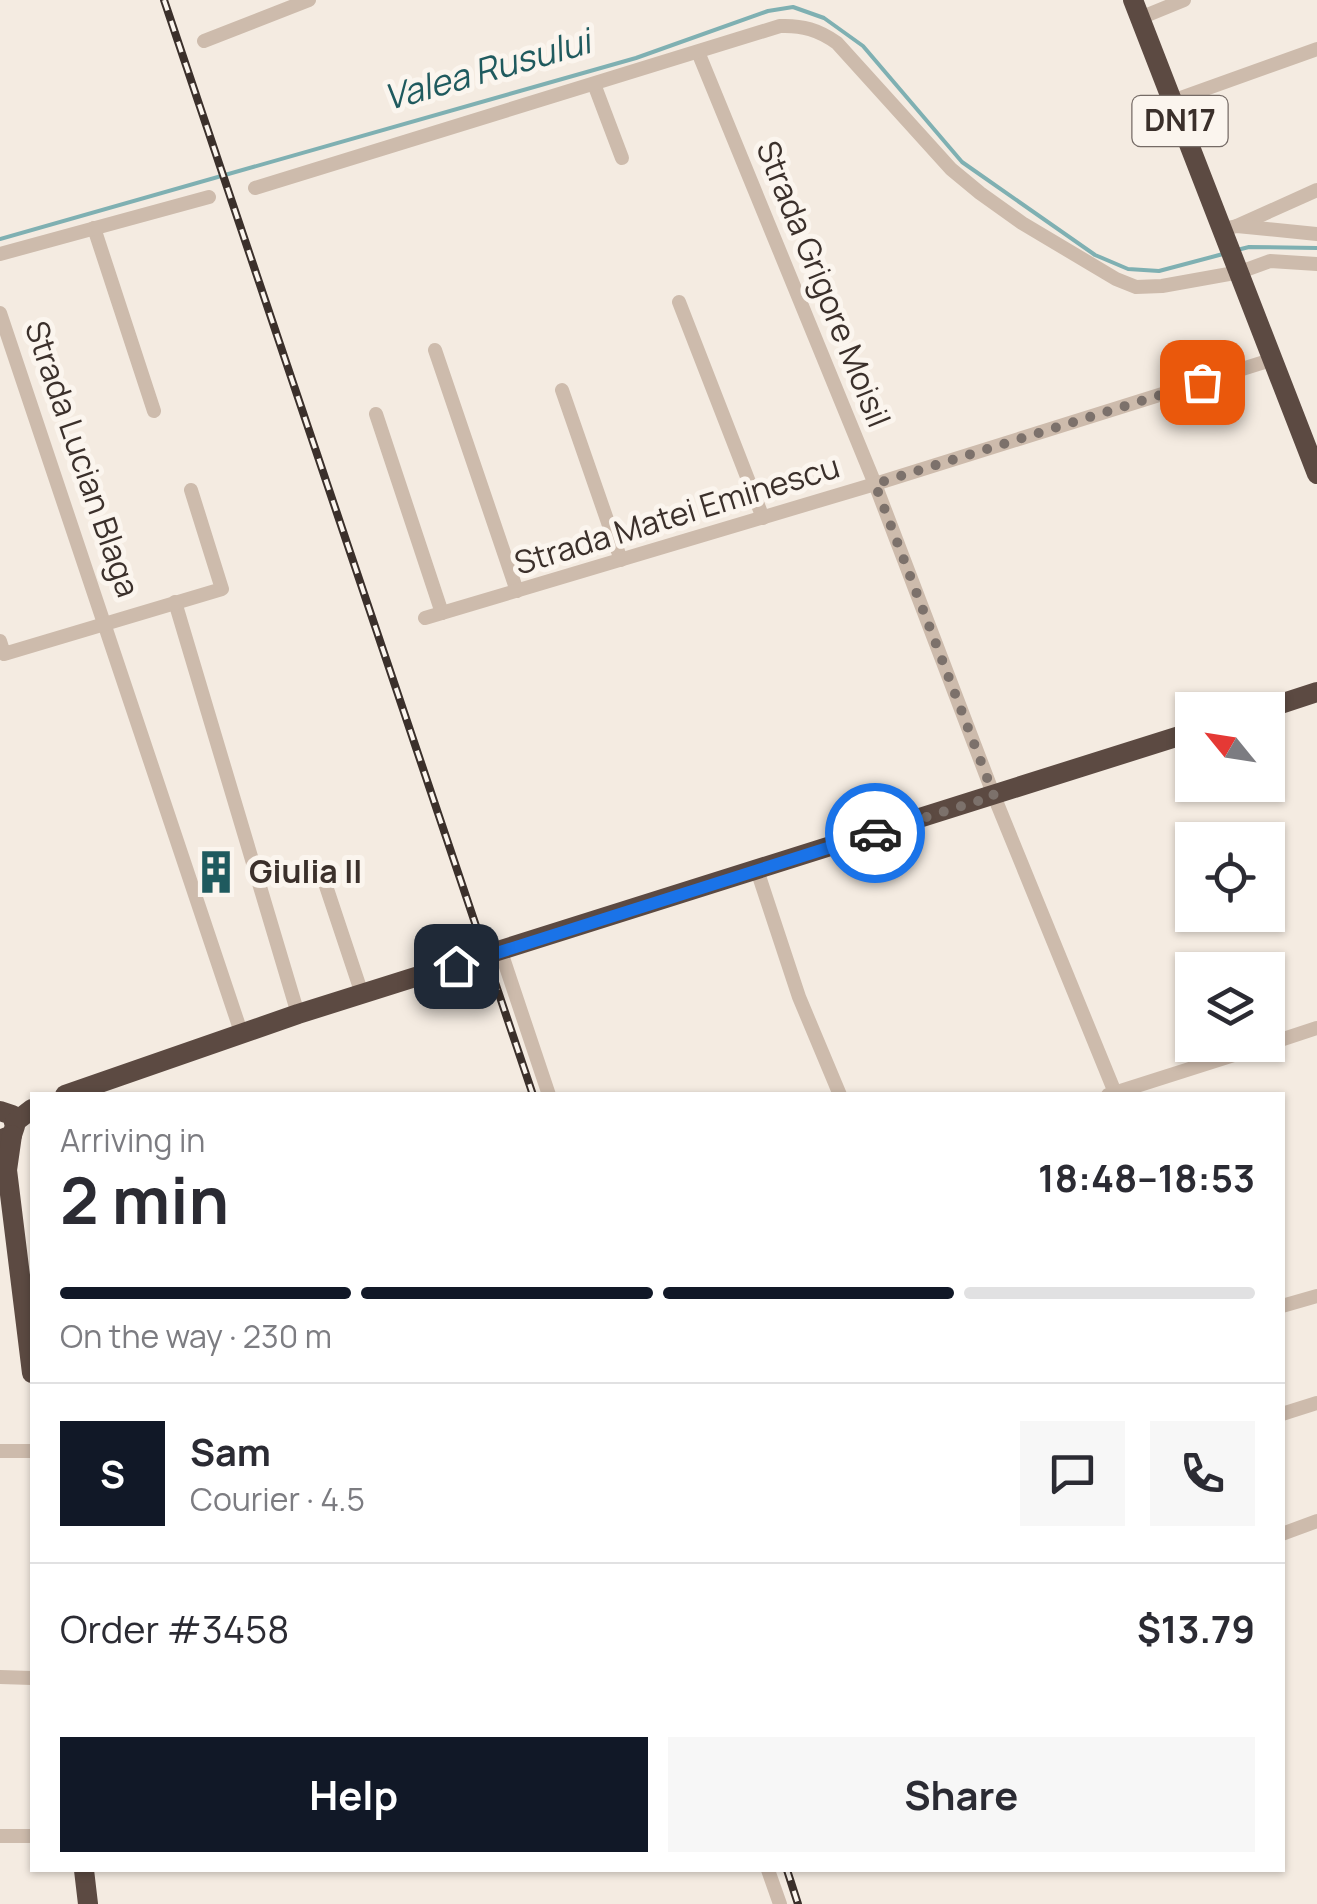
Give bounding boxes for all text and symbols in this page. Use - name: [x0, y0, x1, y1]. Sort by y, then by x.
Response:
- water label: Valea Rusului: [378, 16, 599, 121]
- road number: DN17: [1132, 96, 1228, 146]
- street label: Strada Grigore Moisil: [746, 134, 901, 433]
- street label: Strada Lucian Blaga: [15, 315, 151, 603]
- pin: [1160, 340, 1245, 425]
- icon: bag: [1175, 355, 1230, 410]
- street label: Strada Matei Eminescu: [509, 444, 845, 584]
- north arrow: [1175, 692, 1285, 802]
- map controls: [1175, 692, 1285, 1062]
- courier: [825, 783, 925, 883]
- icon: car: [848, 806, 903, 861]
- button: locate: [1175, 822, 1285, 932]
- building icon: Giulia II: [192, 848, 240, 896]
- place label: Giulia II: [249, 849, 362, 893]
- pin: [414, 924, 499, 1009]
- icon: home: [429, 939, 484, 994]
- button: layers: [1175, 952, 1285, 1062]
- text: Arriving in: [60, 1118, 205, 1162]
- text: 18:48–18:53: [1038, 1151, 1255, 1203]
- text: 2 min: [60, 1155, 229, 1244]
- text: On the way · 230 m: [60, 1314, 332, 1358]
- button: chat: [1020, 1421, 1125, 1526]
- button: phone: [1150, 1421, 1255, 1526]
- text: Sam: [190, 1425, 271, 1477]
- text: S: [100, 1447, 125, 1499]
- text: Courier · 4.5: [190, 1477, 365, 1521]
- text: Order #3458: [60, 1602, 289, 1654]
- text: $13.79: [1137, 1602, 1255, 1654]
- button: Help: [60, 1737, 648, 1852]
- button: Share: [668, 1737, 1255, 1852]

